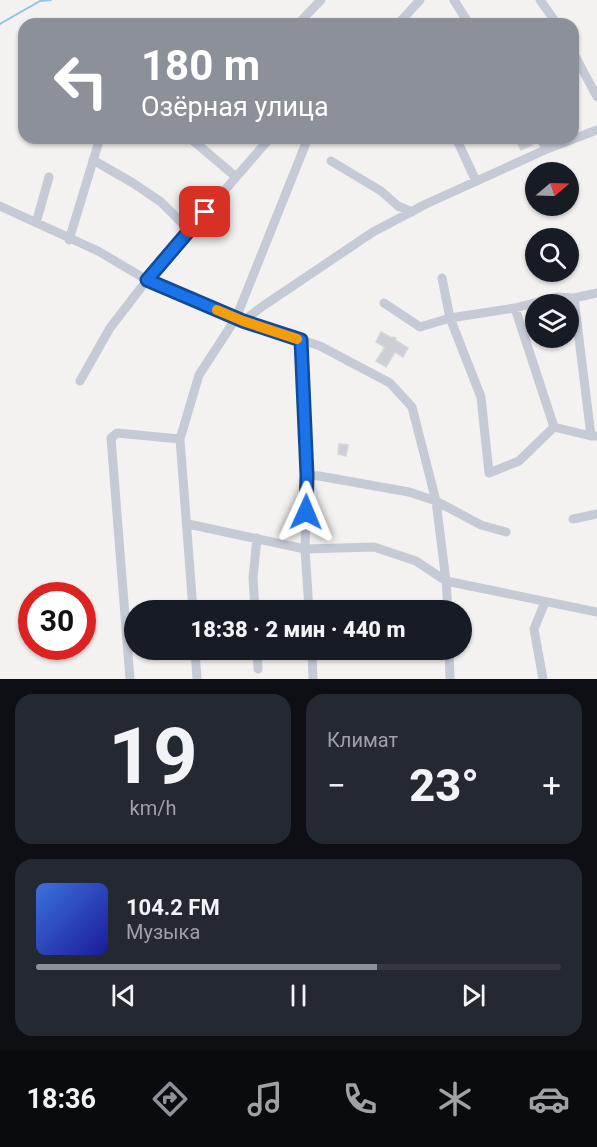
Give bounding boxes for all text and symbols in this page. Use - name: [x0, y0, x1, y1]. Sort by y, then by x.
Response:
- text: 180 m: [141, 41, 260, 90]
- icon: left: [42, 42, 120, 120]
- text: Озёрная улица: [141, 91, 329, 123]
- north arrow: [525, 162, 579, 216]
- map controls: [525, 162, 579, 348]
- pin: [179, 186, 230, 237]
- icon: arrive: [188, 195, 221, 228]
- button: search: [525, 228, 579, 282]
- button: layers: [525, 294, 579, 348]
- position arrow: [274, 480, 338, 544]
- speed limit sign: 30: [18, 582, 96, 660]
- text: 18:38 · 2 мин · 440 m: [190, 617, 406, 642]
- text: 19: [108, 711, 198, 802]
- text: Климат: [327, 728, 398, 752]
- text: 23°: [409, 759, 479, 812]
- text: −: [327, 766, 346, 805]
- text: +: [542, 766, 561, 805]
- text: km/h: [130, 796, 176, 820]
- text: 104.2 FM: [126, 895, 220, 920]
- text: Музыка: [126, 920, 200, 944]
- icon: previous: [107, 979, 140, 1012]
- icon: pause: [282, 979, 315, 1012]
- icon: next: [457, 979, 490, 1012]
- icon: directions: [149, 1078, 191, 1120]
- icon: music: [244, 1078, 286, 1120]
- icon: phone: [339, 1078, 381, 1120]
- icon: climate: [434, 1078, 476, 1120]
- icon: car: [528, 1078, 570, 1120]
- text: 18:36: [26, 1083, 96, 1115]

